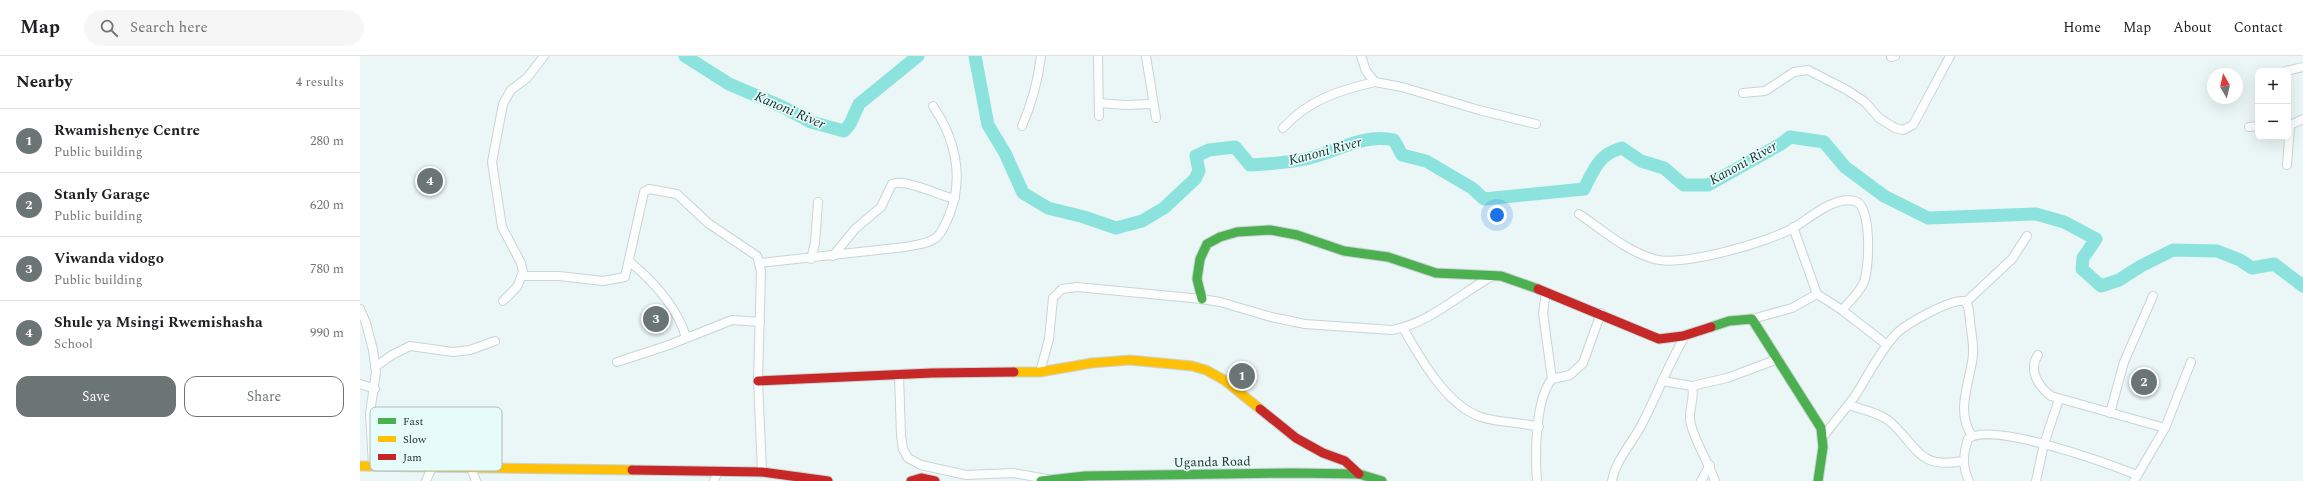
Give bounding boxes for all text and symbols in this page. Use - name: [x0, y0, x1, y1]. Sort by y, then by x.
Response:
- search box: [84, 10, 364, 46]
- text: Map: [20, 13, 60, 42]
- text: Search here: [130, 16, 208, 39]
- icon: search: [98, 17, 120, 39]
- text: Home: [2063, 17, 2101, 38]
- text: Map: [2123, 17, 2151, 38]
- text: About: [2173, 17, 2212, 38]
- text: Contact: [2234, 17, 2283, 38]
- north arrow: [2207, 68, 2243, 104]
- map controls: [2255, 68, 2291, 140]
- button: +: [2255, 68, 2291, 104]
- text: Nearby: [16, 69, 72, 95]
- text: 4 results: [296, 72, 344, 92]
- water label: Kanoni River: [751, 86, 829, 134]
- button: −: [2255, 104, 2291, 140]
- text: Rwamishenye Centre: [54, 119, 200, 142]
- text: 1: [25, 131, 33, 151]
- text: 280 m: [310, 131, 344, 151]
- water label: Kanoni River: [1286, 131, 1364, 171]
- water label: Kanoni River: [1705, 136, 1781, 190]
- text: Public building: [54, 142, 143, 162]
- pin: 4: [417, 166, 443, 196]
- text: Stanly Garage: [54, 183, 150, 206]
- text: 2: [25, 195, 33, 215]
- text: 620 m: [310, 195, 344, 215]
- your location: [1487, 205, 1507, 225]
- text: Public building: [54, 206, 143, 226]
- text: Viwanda vidogo: [54, 247, 164, 270]
- text: 3: [25, 259, 33, 279]
- text: 780 m: [310, 259, 344, 279]
- text: Public building: [54, 270, 143, 290]
- pin: 3: [643, 304, 669, 334]
- text: Shule ya Msingi Rwemishasha: [54, 311, 263, 334]
- text: 4: [25, 323, 33, 343]
- text: 990 m: [310, 323, 344, 343]
- text: School: [54, 334, 93, 354]
- pin: 1: [1229, 361, 1255, 391]
- pin: 2: [2131, 367, 2157, 397]
- button: Save: [16, 376, 176, 417]
- button: Share: [184, 376, 344, 417]
- legend: [370, 407, 502, 471]
- text: Fast: [403, 413, 424, 430]
- text: Slow: [403, 431, 427, 448]
- text: Jam: [403, 449, 422, 466]
- street label: Uganda Road: [1173, 451, 1251, 473]

